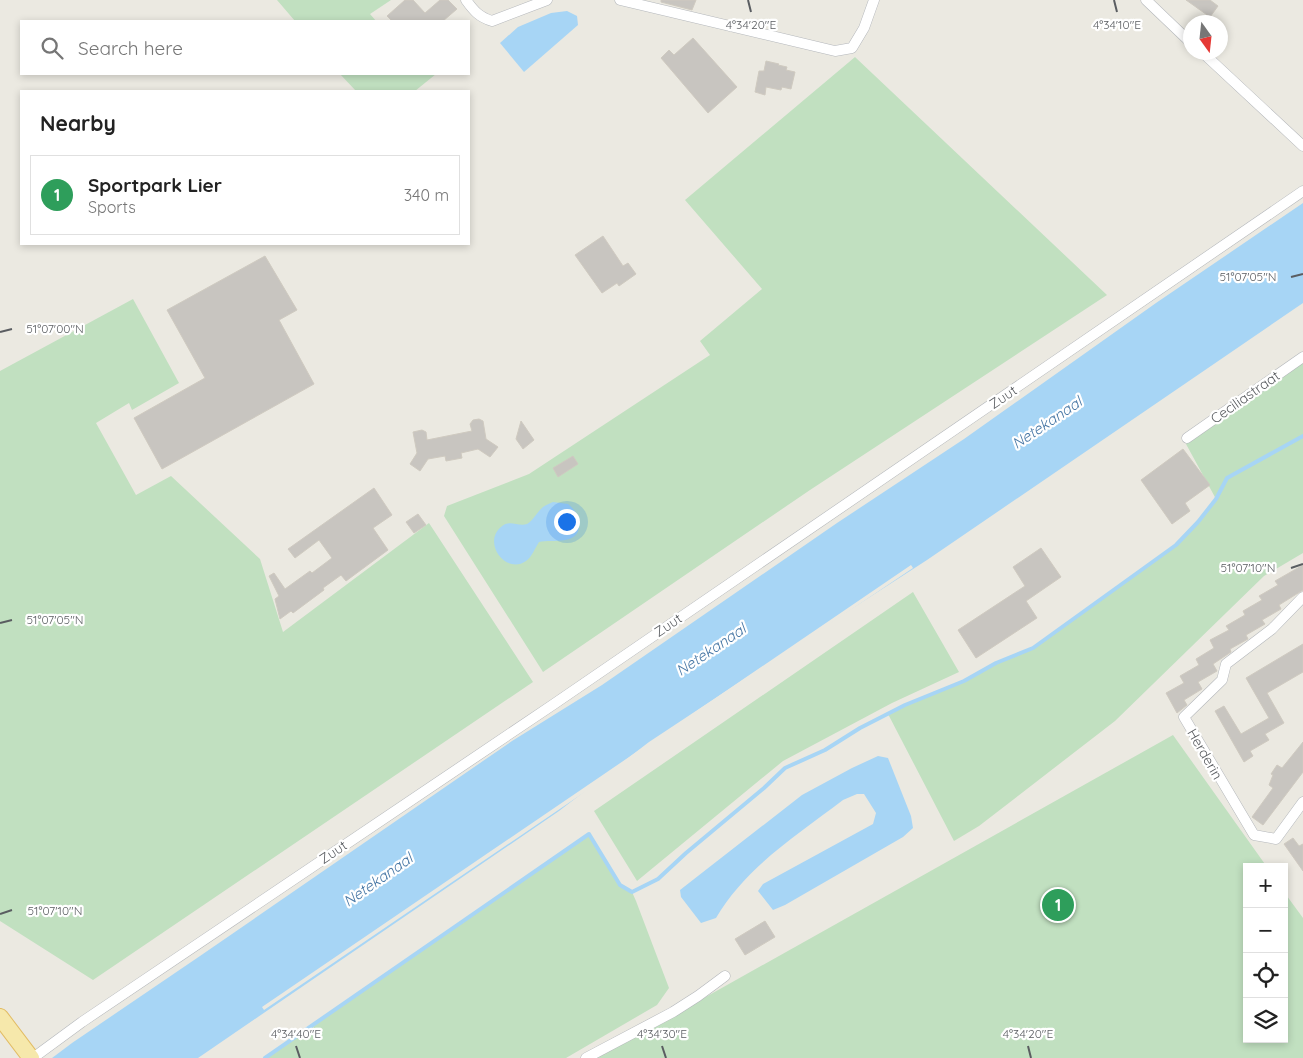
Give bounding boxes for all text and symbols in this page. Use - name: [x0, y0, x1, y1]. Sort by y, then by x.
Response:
- north arrow: [1183, 15, 1228, 60]
- text: 4°34'20"E: [726, 17, 776, 32]
- text: 4°34'10"E: [1093, 17, 1141, 32]
- search box: [20, 20, 470, 75]
- icon: search: [38, 34, 66, 62]
- text: Search here: [78, 36, 183, 60]
- text: Nearby: [40, 110, 116, 136]
- text: Sportpark Lier: [88, 173, 222, 197]
- text: 1: [54, 185, 60, 205]
- text: 340 m: [404, 185, 449, 205]
- text: Sports: [88, 197, 136, 217]
- text: 51°07'05"N: [1220, 269, 1276, 284]
- text: 51°07'00"N: [26, 321, 84, 336]
- street label: Ceciliastraat: [1207, 366, 1283, 427]
- street label: Zuut: [986, 381, 1021, 413]
- water label: Netekanaal: [1008, 391, 1087, 453]
- your location: [554, 509, 580, 535]
- text: 51°07'10"N: [1221, 560, 1275, 575]
- street label: Zuut: [651, 609, 686, 641]
- text: 51°07'05"N: [27, 612, 83, 627]
- water label: Netekanaal: [672, 618, 751, 680]
- street label: Herderin: [1183, 725, 1227, 783]
- street label: Zuut: [316, 836, 351, 868]
- water label: Netekanaal: [339, 848, 417, 910]
- map controls: [1243, 863, 1288, 1043]
- button: +: [1243, 863, 1288, 908]
- pin: 1: [1042, 886, 1074, 924]
- text: 51°07'10"N: [28, 903, 82, 918]
- button: −: [1243, 908, 1288, 953]
- button: locate: [1243, 953, 1288, 998]
- button: layers: [1243, 998, 1288, 1043]
- text: 4°34'40"E: [271, 1026, 321, 1041]
- text: 4°34'30"E: [637, 1026, 687, 1041]
- text: 4°34'20"E: [1003, 1026, 1053, 1041]

